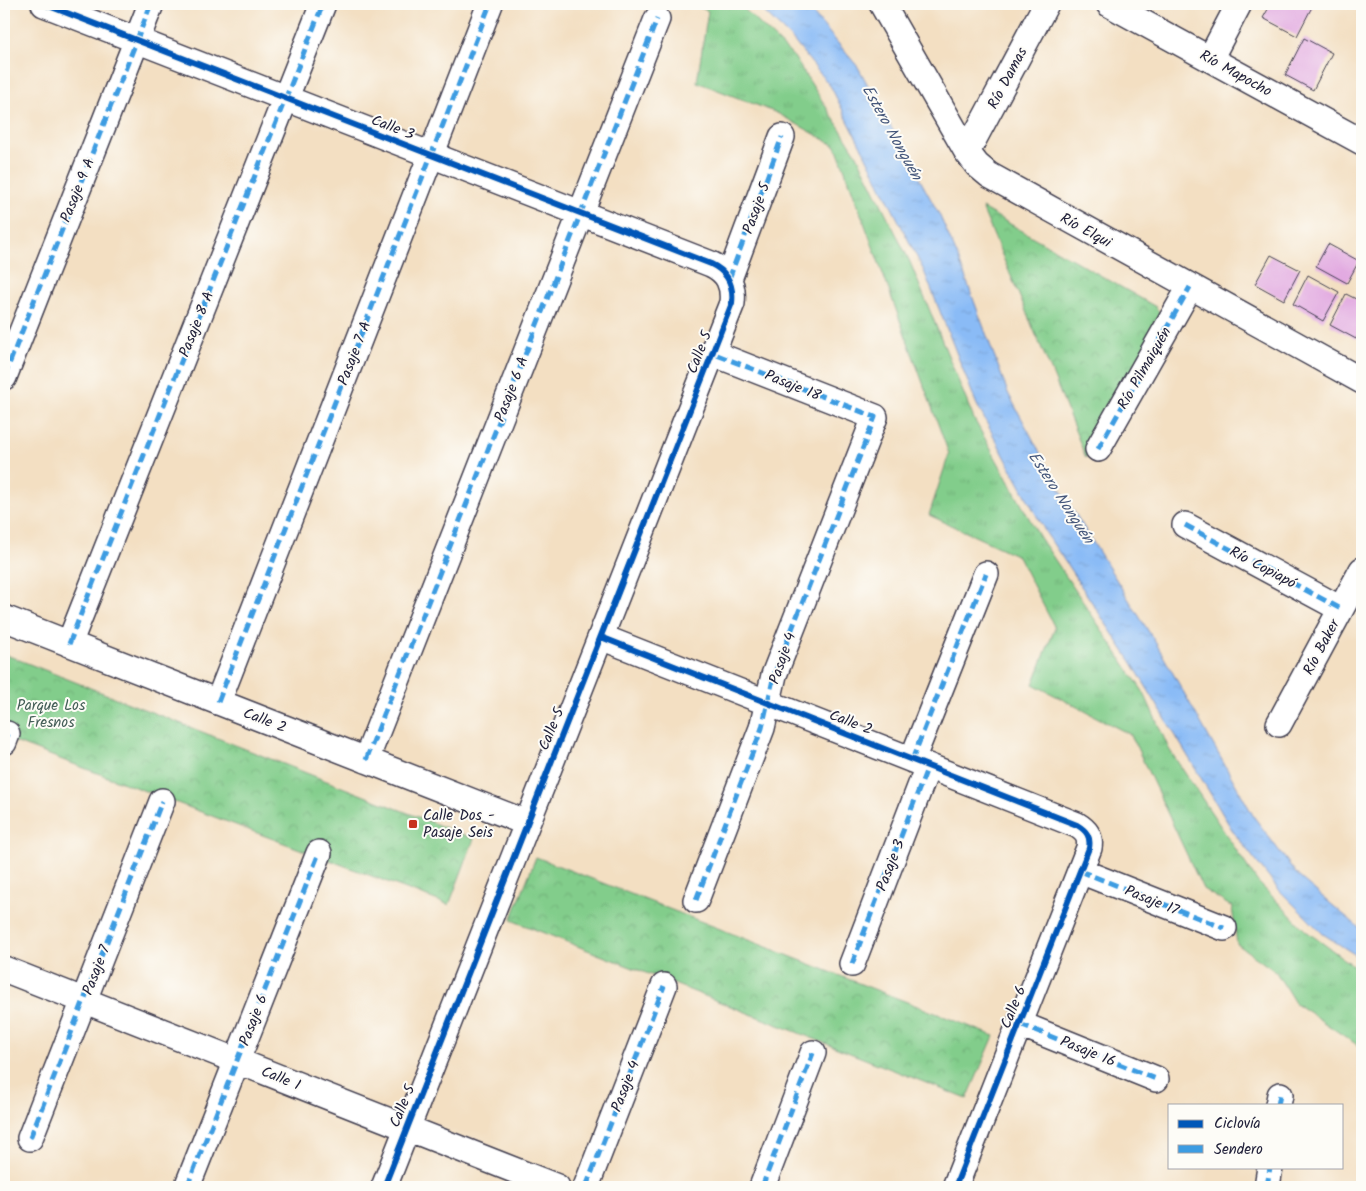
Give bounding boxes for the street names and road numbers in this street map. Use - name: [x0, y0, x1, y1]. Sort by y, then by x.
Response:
- street label: Río Damas: [982, 43, 1035, 114]
- street label: Río Mapocho: [1195, 44, 1276, 104]
- street label: Calle 3: [367, 109, 418, 147]
- street label: Pasaje 9 A: [54, 155, 102, 226]
- street label: Pasaje 5: [737, 178, 778, 237]
- street label: Río Elqui: [1055, 207, 1117, 256]
- street label: Pasaje 8 A: [173, 288, 221, 361]
- street label: Pasaje 7 A: [332, 318, 378, 389]
- street label: Río Pilmaiquén: [1111, 323, 1178, 414]
- street label: Calle 5: [681, 327, 719, 377]
- street label: Pasaje 6 A: [488, 353, 535, 426]
- street label: Pasaje 18: [761, 364, 825, 408]
- street label: Río Copiapó: [1225, 540, 1301, 596]
- street label: Río Baker: [1297, 614, 1347, 680]
- street label: Pasaje 4: [763, 629, 803, 688]
- street label: Calle 2: [239, 702, 290, 740]
- street label: Calle 5: [533, 704, 572, 754]
- street label: Calle 2: [825, 704, 876, 742]
- street label: Pasaje 3: [870, 836, 912, 895]
- street label: Pasaje 17: [1121, 879, 1183, 923]
- street label: Pasaje 7: [76, 941, 118, 999]
- street label: Calle 6: [994, 982, 1033, 1032]
- street label: Pasaje 6: [233, 991, 275, 1050]
- street label: Pasaje 16: [1056, 1030, 1119, 1074]
- street label: Pasaje 4: [605, 1057, 647, 1116]
- street label: Calle 1: [257, 1060, 304, 1098]
- street label: Calle 5: [384, 1081, 423, 1131]

